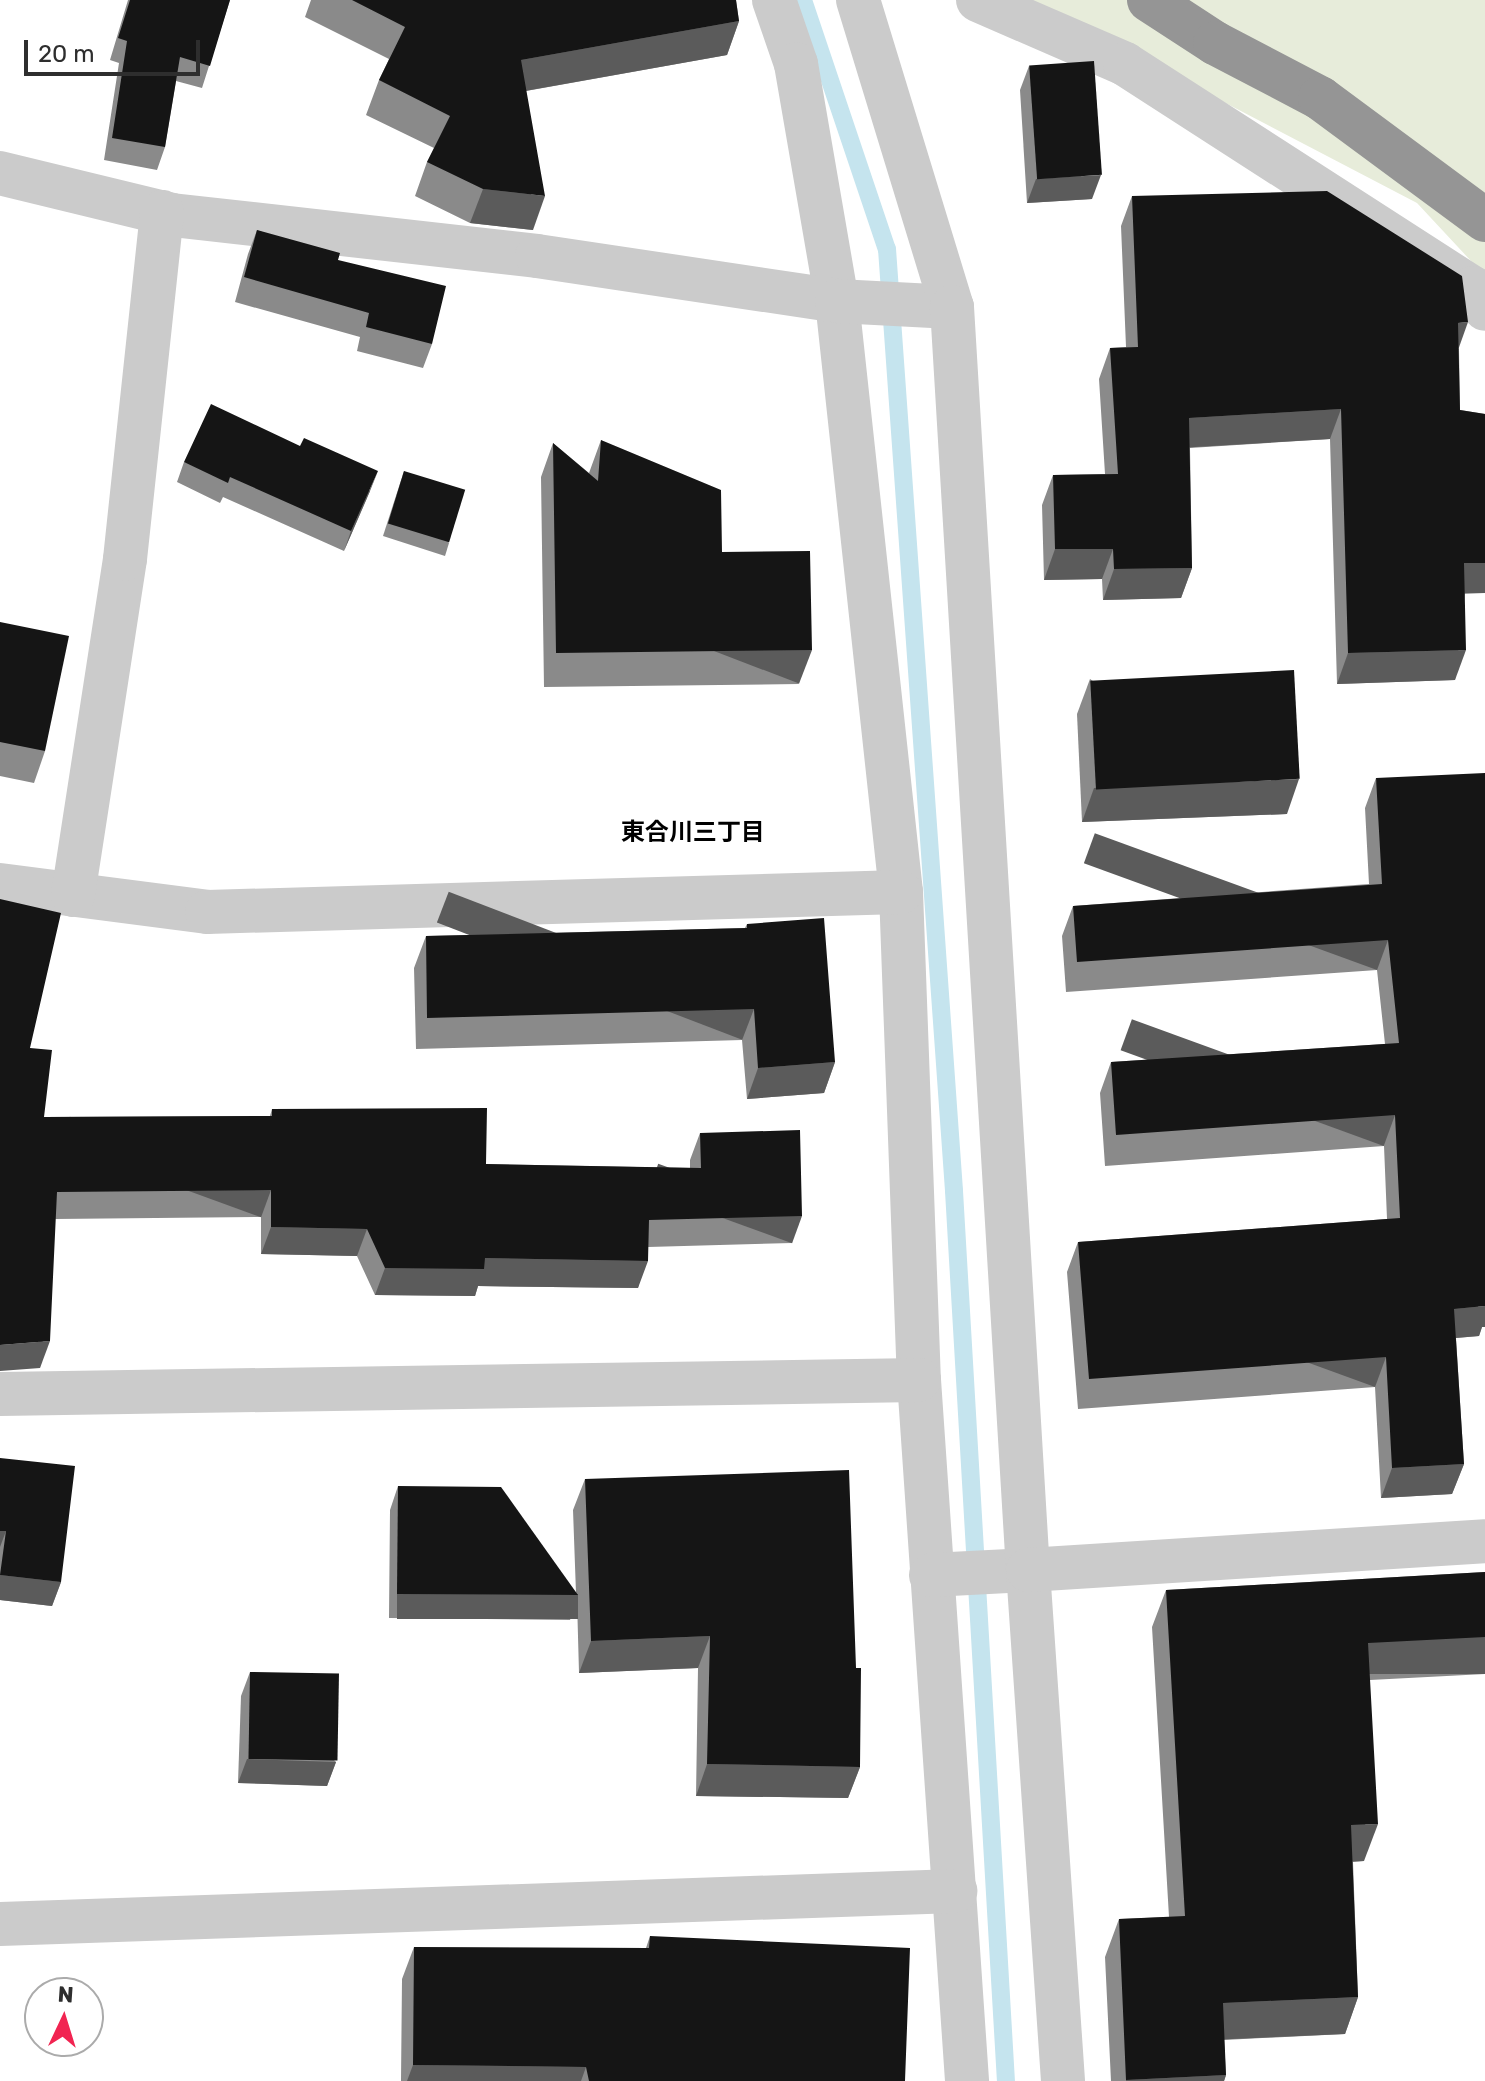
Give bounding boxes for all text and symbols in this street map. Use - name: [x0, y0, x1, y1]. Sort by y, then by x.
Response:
- scale bar: [28, 24, 204, 74]
- text: 20 m: [38, 40, 95, 68]
- district label: 東合川三丁目: [621, 819, 765, 847]
- north arrow: [24, 1977, 104, 2057]
- text: N: [57, 1981, 74, 2009]

